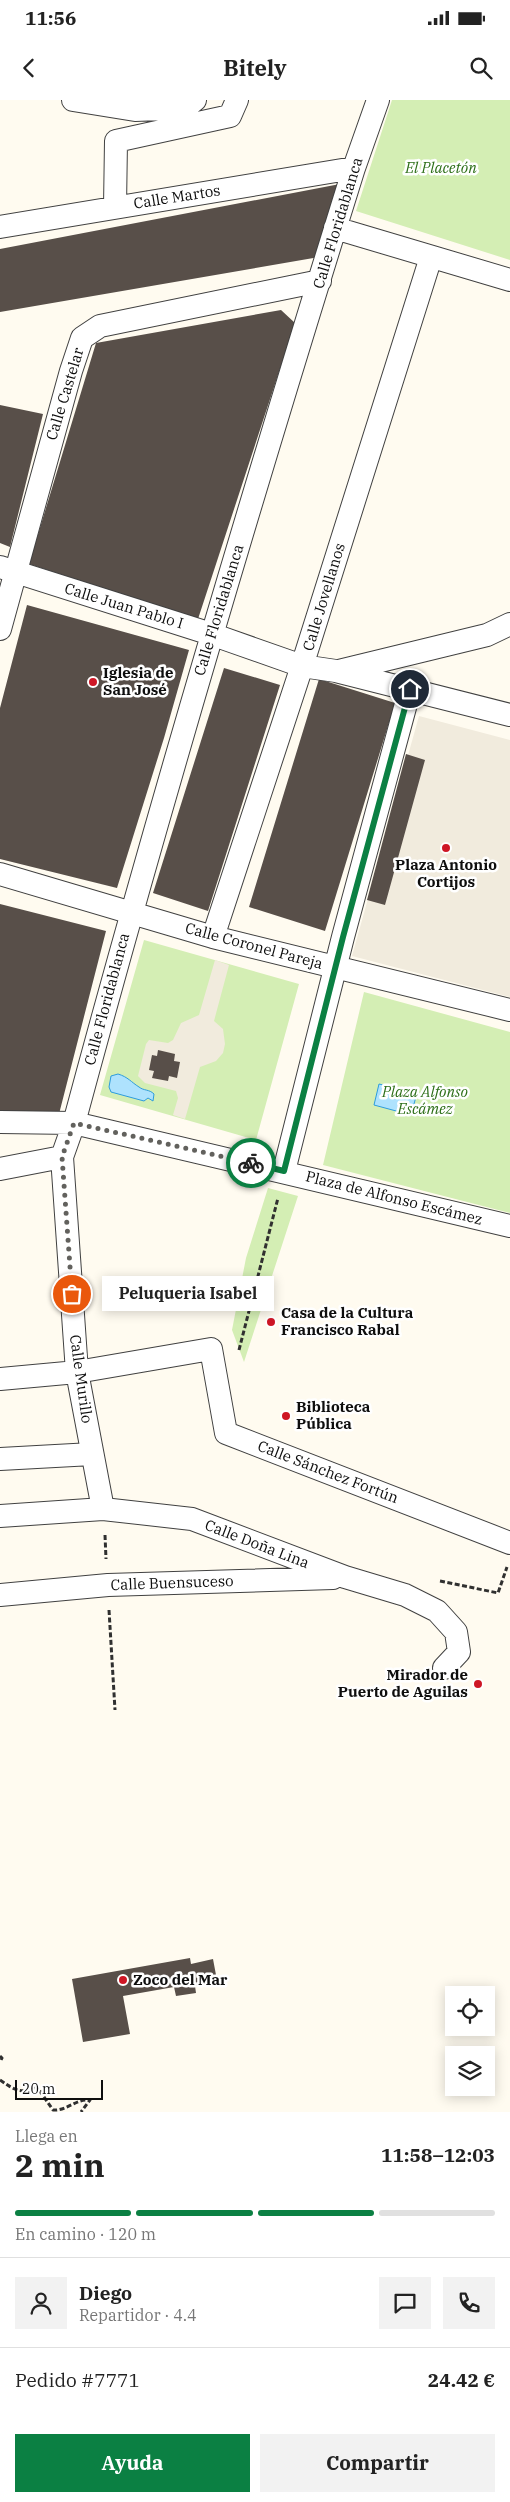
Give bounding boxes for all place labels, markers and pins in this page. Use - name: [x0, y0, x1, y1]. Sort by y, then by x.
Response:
- place label: Iglesia de San José: [103, 663, 174, 699]
- pin: [389, 668, 431, 710]
- marker: Iglesia de San José: [87, 676, 99, 688]
- marker: Plaza Antonio Cortijos: [440, 842, 452, 854]
- place label: Plaza Antonio Cortijos: [395, 855, 497, 891]
- pin: [51, 1273, 93, 1315]
- callout: Peluqueria Isabel: [102, 1276, 274, 1312]
- place label: Casa de la Cultura Francisco Rabal: [281, 1303, 414, 1339]
- marker: Casa de la Cultura Francisco Rabal: [265, 1316, 277, 1328]
- place label: Biblioteca Pública: [296, 1397, 371, 1433]
- marker: Biblioteca Pública: [280, 1410, 292, 1422]
- place label: Mirador de Puerto de Aguilas: [338, 1665, 468, 1701]
- marker: Mirador de Puerto de Aguilas: [472, 1678, 484, 1690]
- place label: Zoco del Mar: [133, 1970, 228, 1989]
- marker: Zoco del Mar: [117, 1974, 129, 1986]

